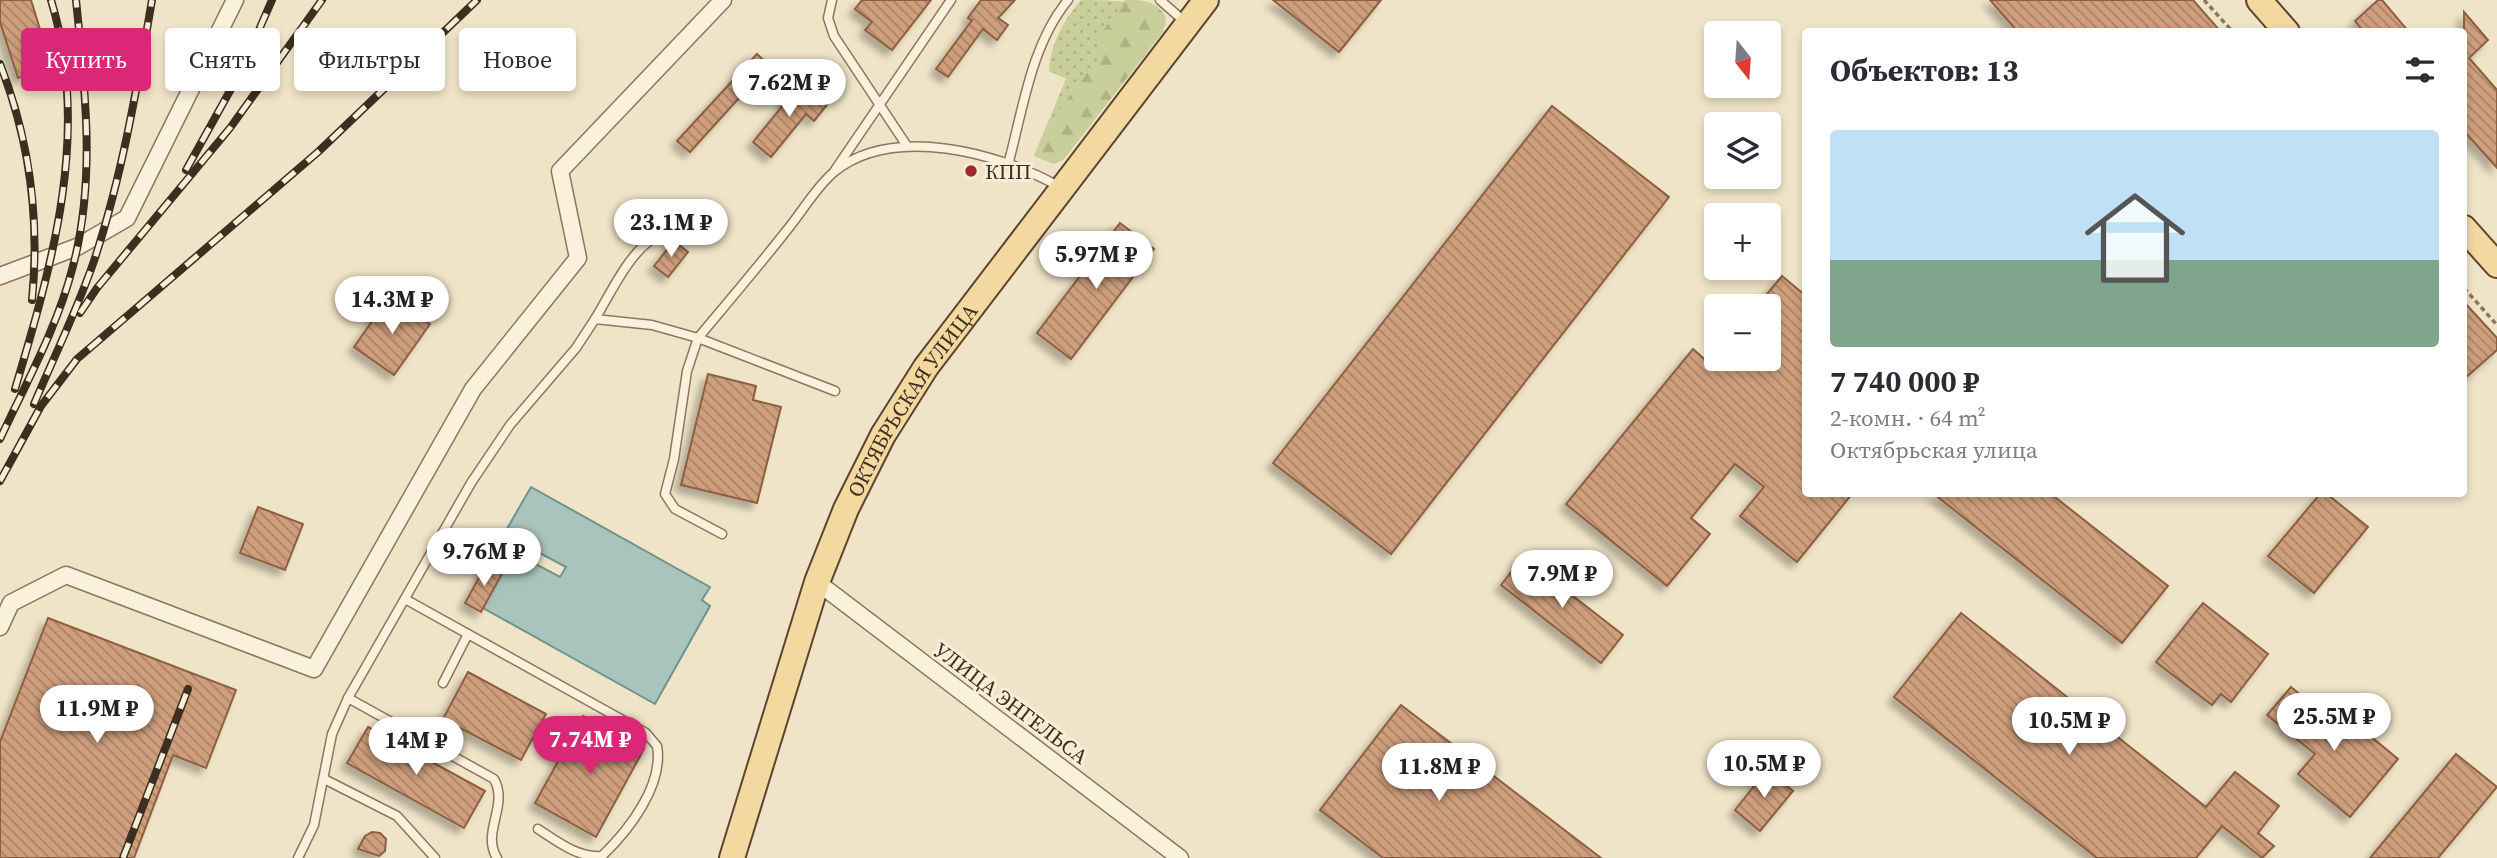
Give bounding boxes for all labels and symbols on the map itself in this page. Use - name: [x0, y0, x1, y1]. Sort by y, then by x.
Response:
- north arrow: [1704, 21, 1782, 98]
- pin: 7.62M ₽: [724, 60, 854, 119]
- place label: КПП: [985, 157, 1031, 186]
- marker: КПП: [963, 163, 979, 179]
- pin: 23.1M ₽: [606, 200, 736, 259]
- pin: 5.97M ₽: [1031, 232, 1161, 291]
- pin: 14.3M ₽: [327, 276, 457, 336]
- street label: ОКТЯБРЬСКАЯ УЛИЦА: [840, 297, 984, 502]
- pin: 9.76M ₽: [419, 528, 549, 588]
- pin: 7.9M ₽: [1505, 550, 1619, 610]
- street label: УЛИЦА ЭНГЕЛЬСА: [928, 635, 1094, 771]
- pin: 11.9M ₽: [32, 686, 162, 745]
- pin: 25.5M ₽: [2269, 694, 2399, 753]
- pin: 10.5M ₽: [2004, 698, 2134, 757]
- pin: 7.74M ₽: [525, 716, 655, 776]
- pin: 14M ₽: [367, 718, 465, 777]
- pin: 10.5M ₽: [1699, 740, 1829, 800]
- pin: 11.8M ₽: [1374, 744, 1504, 803]

